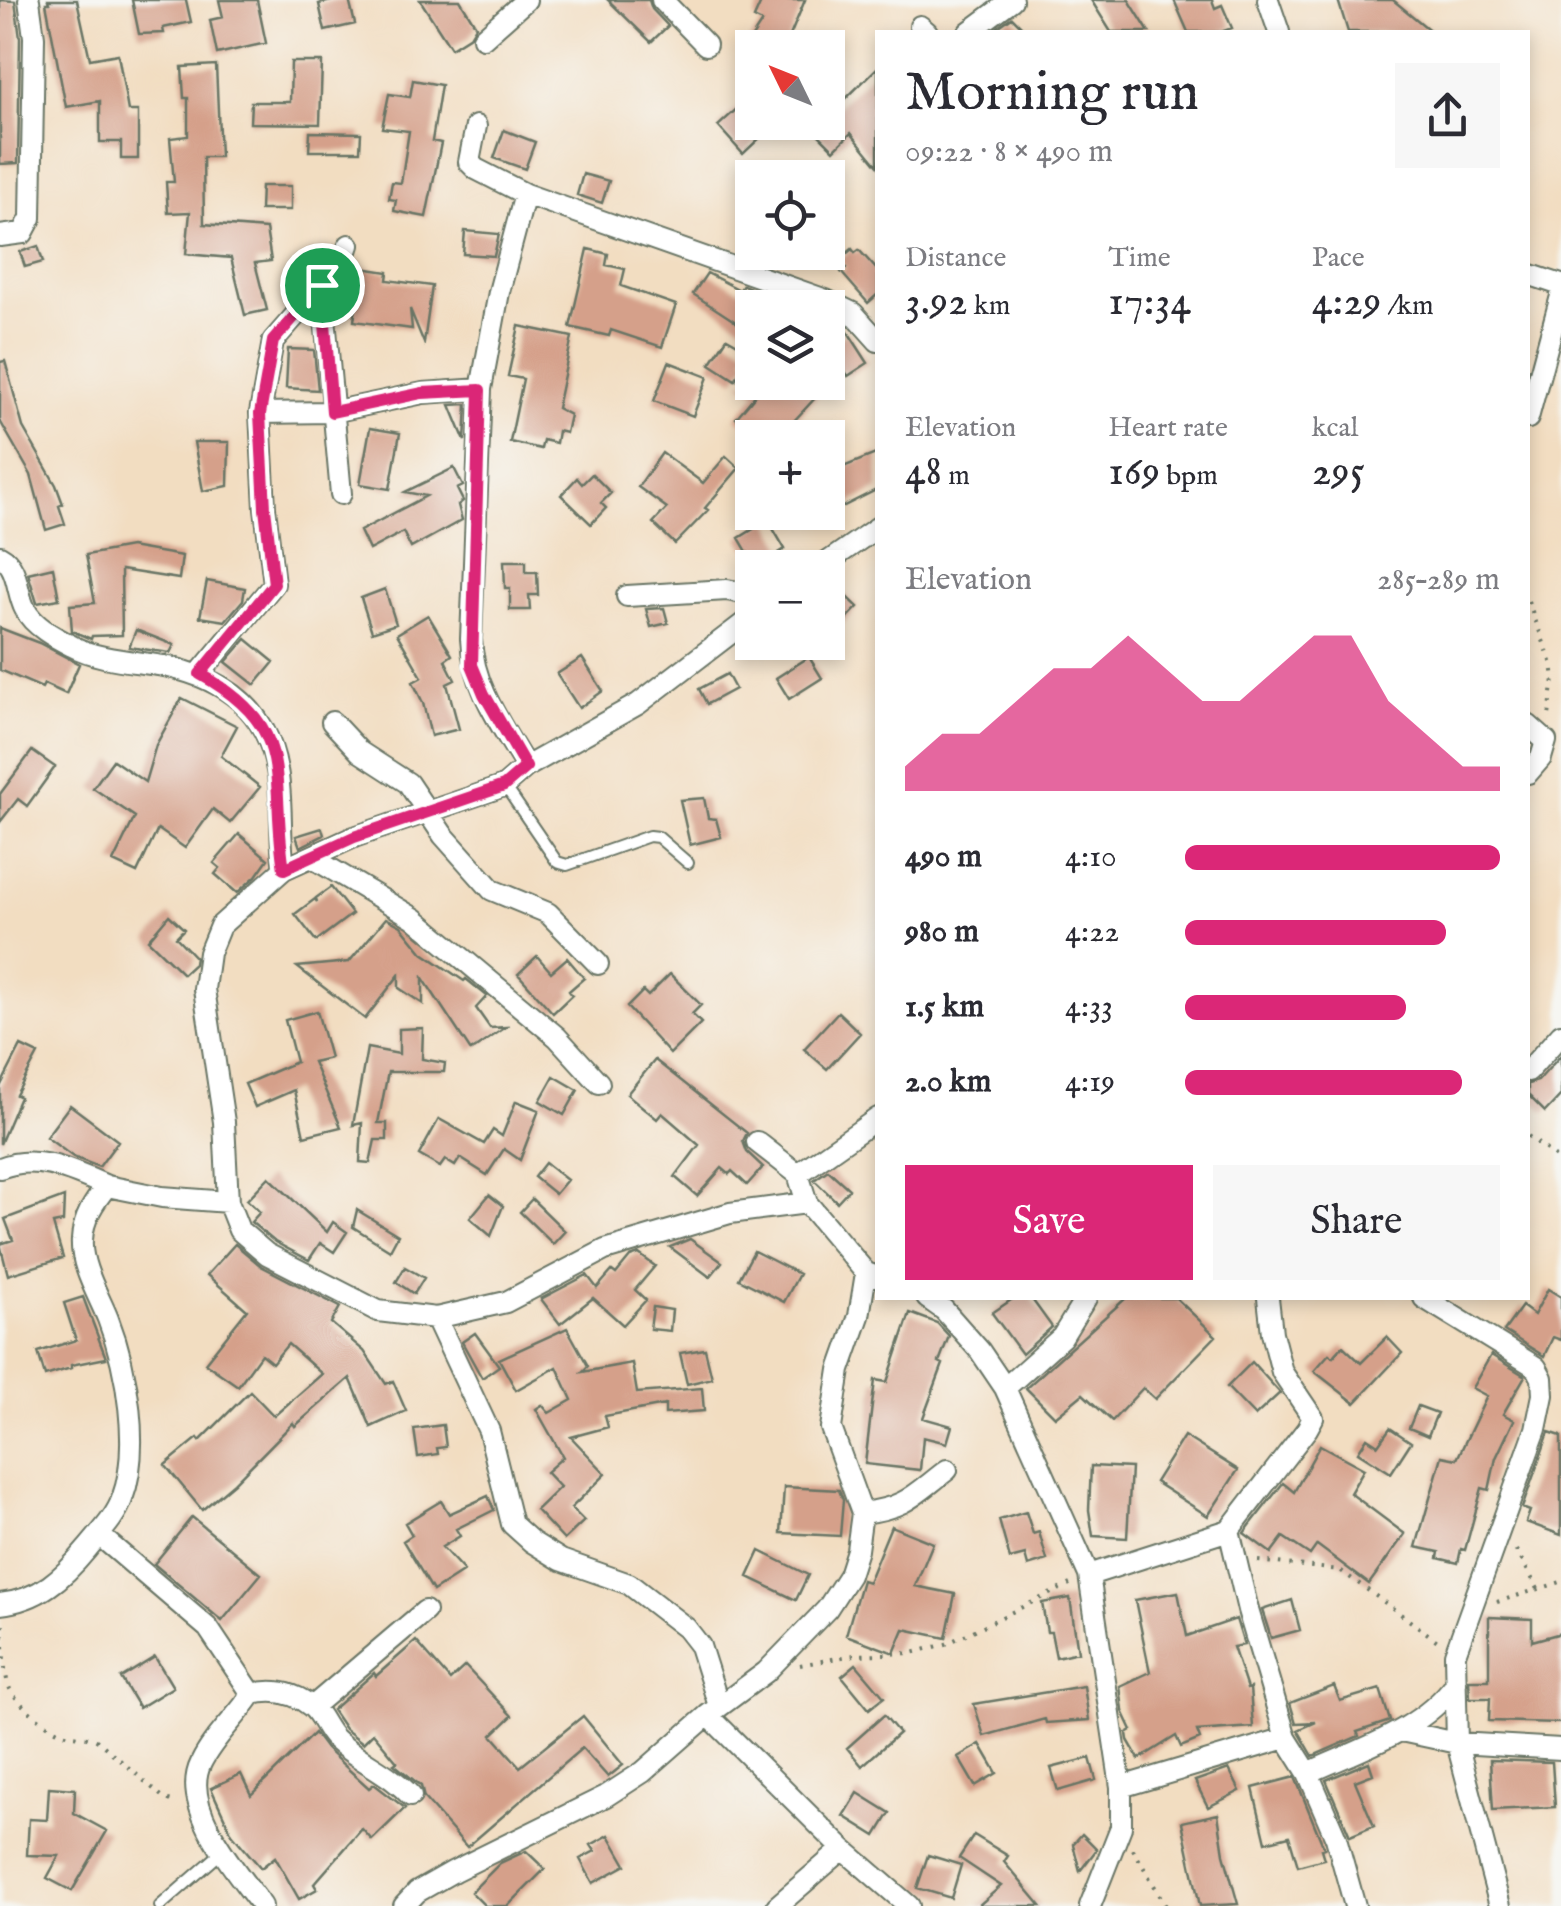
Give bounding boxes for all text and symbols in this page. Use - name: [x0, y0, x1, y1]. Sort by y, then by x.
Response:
- north arrow: [735, 30, 845, 140]
- map controls: [735, 30, 845, 660]
- text: Morning run: [905, 59, 1199, 129]
- button: share: [1395, 63, 1500, 168]
- text: 09:22 · 8 × 490 m: [905, 132, 1113, 173]
- button: locate: [735, 160, 845, 270]
- text: Distance: [905, 241, 1006, 276]
- text: Time: [1108, 241, 1171, 276]
- text: Pace: [1312, 241, 1365, 276]
- pin: [280, 243, 365, 328]
- icon: arrive: [295, 258, 350, 313]
- text: 3.92: [905, 276, 968, 329]
- text: 17:34: [1108, 276, 1191, 329]
- text: 4:29: [1312, 276, 1381, 329]
- text: km: [968, 289, 1010, 324]
- text: /km: [1381, 289, 1434, 324]
- button: layers: [735, 290, 845, 400]
- text: Elevation: [905, 411, 1016, 446]
- text: Heart rate: [1108, 411, 1228, 446]
- text: kcal: [1312, 411, 1358, 446]
- button: +: [735, 420, 845, 530]
- text: 48: [905, 446, 942, 499]
- text: 169: [1108, 446, 1160, 499]
- text: 295: [1312, 446, 1365, 499]
- text: m: [942, 459, 970, 494]
- text: bpm: [1160, 459, 1218, 494]
- button: −: [735, 550, 845, 660]
- text: Elevation: [905, 560, 1032, 601]
- text: 285–289 m: [1377, 560, 1500, 601]
- text: 490 m: [905, 837, 982, 878]
- text: 4:10: [1065, 837, 1117, 878]
- text: 980 m: [905, 912, 979, 953]
- text: 4:22: [1065, 912, 1119, 953]
- text: 1.5 km: [905, 987, 984, 1028]
- text: 4:33: [1065, 987, 1113, 1028]
- text: 2.0 km: [905, 1062, 991, 1103]
- text: 4:19: [1065, 1062, 1115, 1103]
- button: Save: [905, 1165, 1193, 1280]
- button: Share: [1213, 1165, 1500, 1280]

